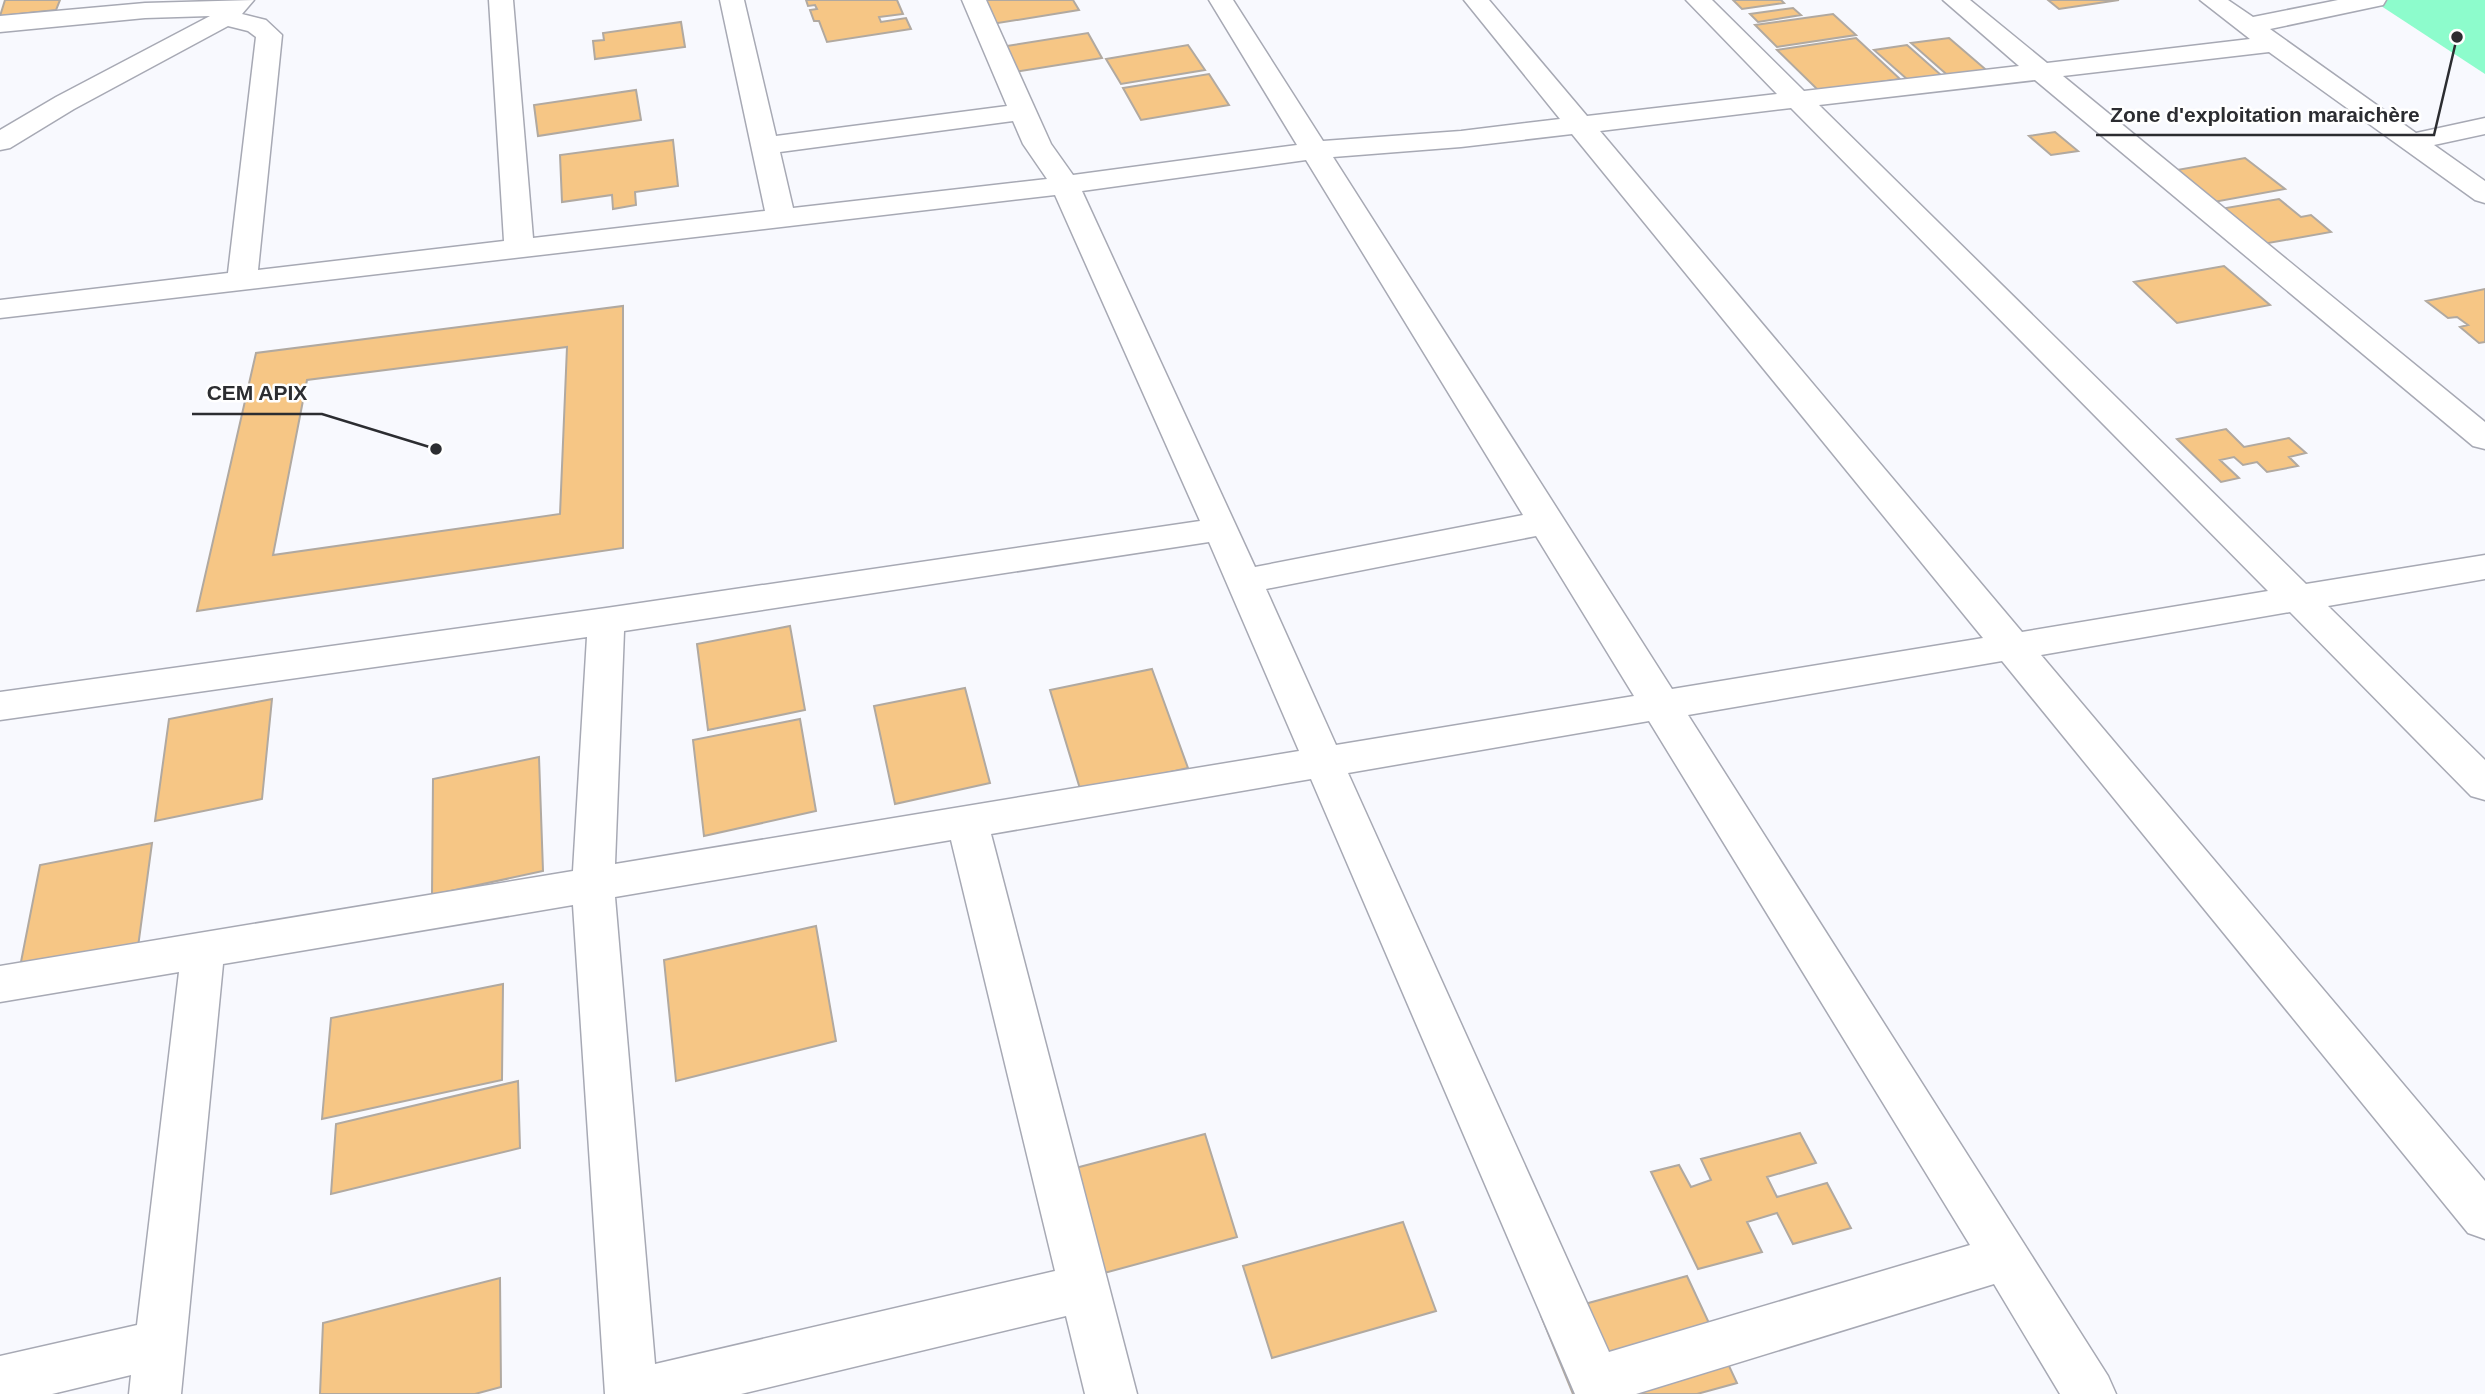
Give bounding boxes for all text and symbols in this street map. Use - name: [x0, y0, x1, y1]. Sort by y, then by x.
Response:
- callout: Zone d'exploitation maraichère: [2096, 93, 2434, 135]
- text: Zone d'exploitation maraichère: [2110, 103, 2420, 126]
- callout: CEM APIX: [192, 372, 322, 414]
- text: CEM APIX: [207, 381, 307, 404]

